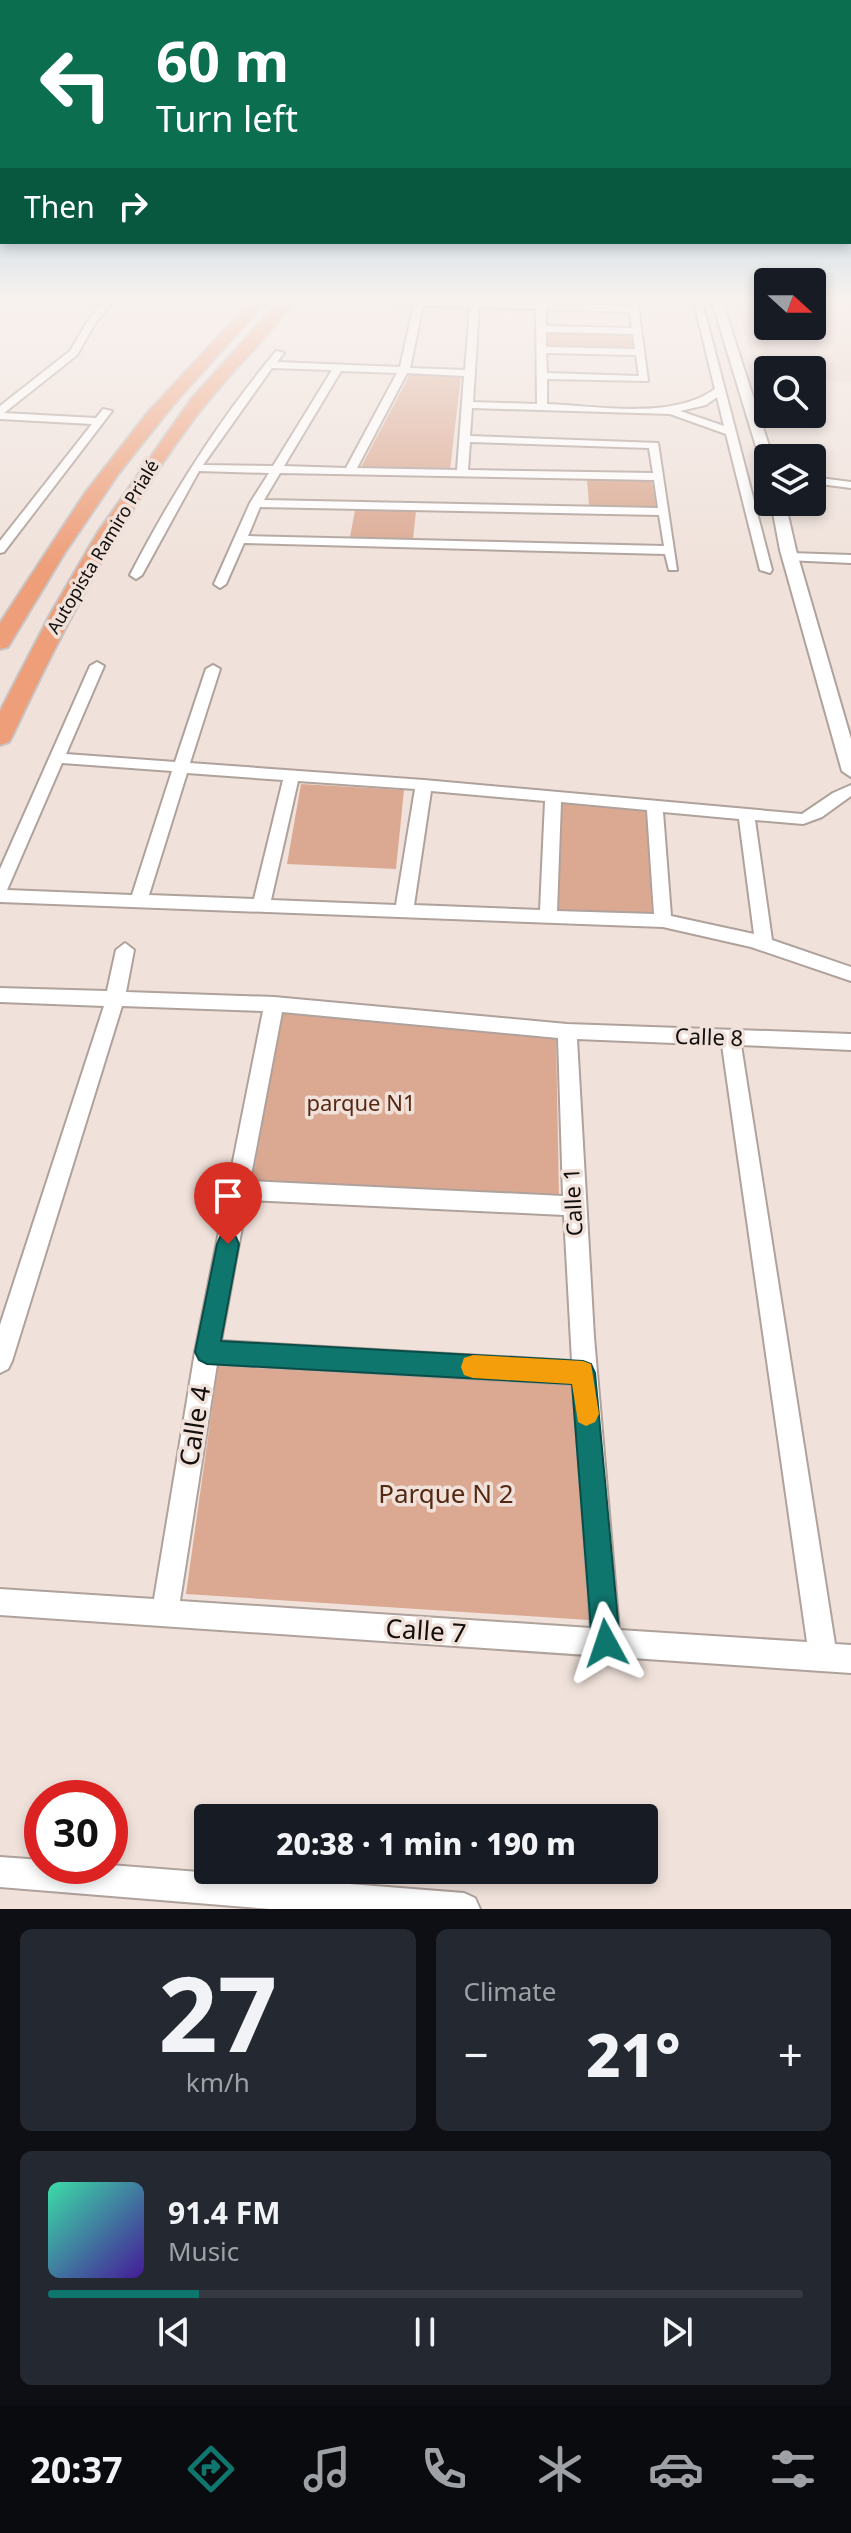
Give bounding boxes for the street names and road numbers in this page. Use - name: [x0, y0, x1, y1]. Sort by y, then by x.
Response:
- street label: Autopista Ramiro Prialé: [41, 455, 164, 638]
- street label: Calle 8: [674, 1020, 744, 1052]
- street label: Calle 1: [555, 1167, 589, 1237]
- street label: Calle 4: [170, 1383, 218, 1469]
- street label: Calle 7: [385, 1609, 468, 1651]

